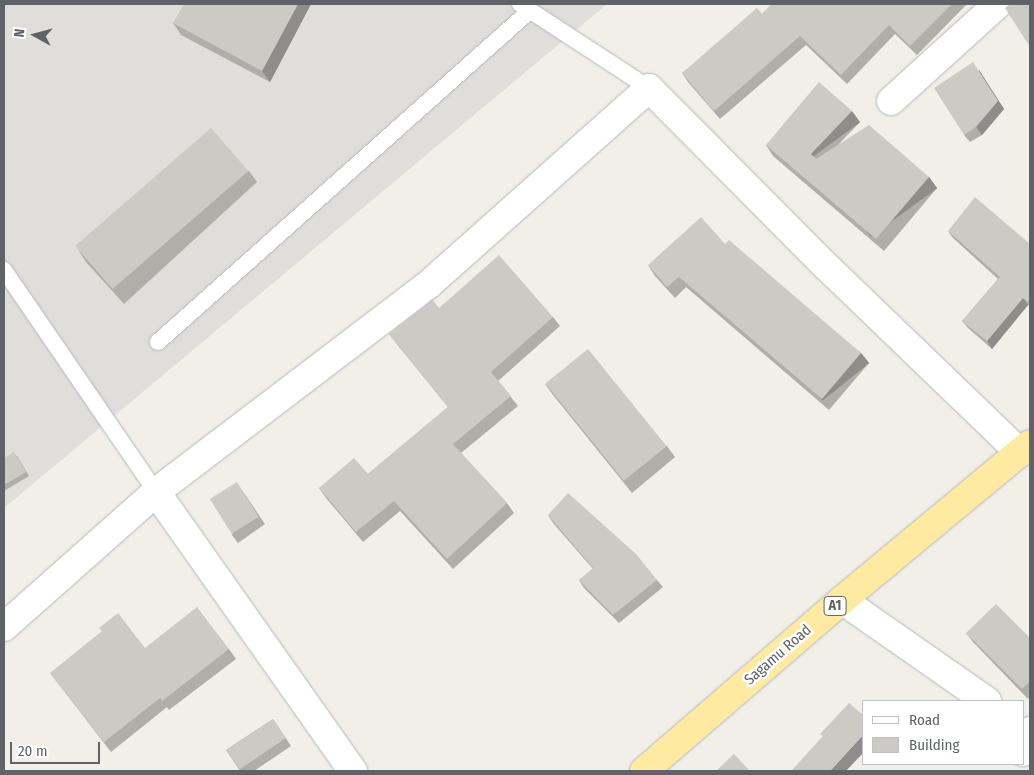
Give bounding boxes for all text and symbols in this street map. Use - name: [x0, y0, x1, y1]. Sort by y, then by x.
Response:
- north arrow: [10, 10, 60, 60]
- text: N: [11, 28, 29, 38]
- road number: A1: [822, 594, 848, 618]
- street label: Sagamu Road: [741, 621, 815, 689]
- legend: [862, 700, 1024, 765]
- text: Road: [909, 711, 940, 729]
- scale bar: [12, 732, 102, 764]
- text: Building: [909, 736, 960, 754]
- text: 20 m: [18, 742, 48, 760]

